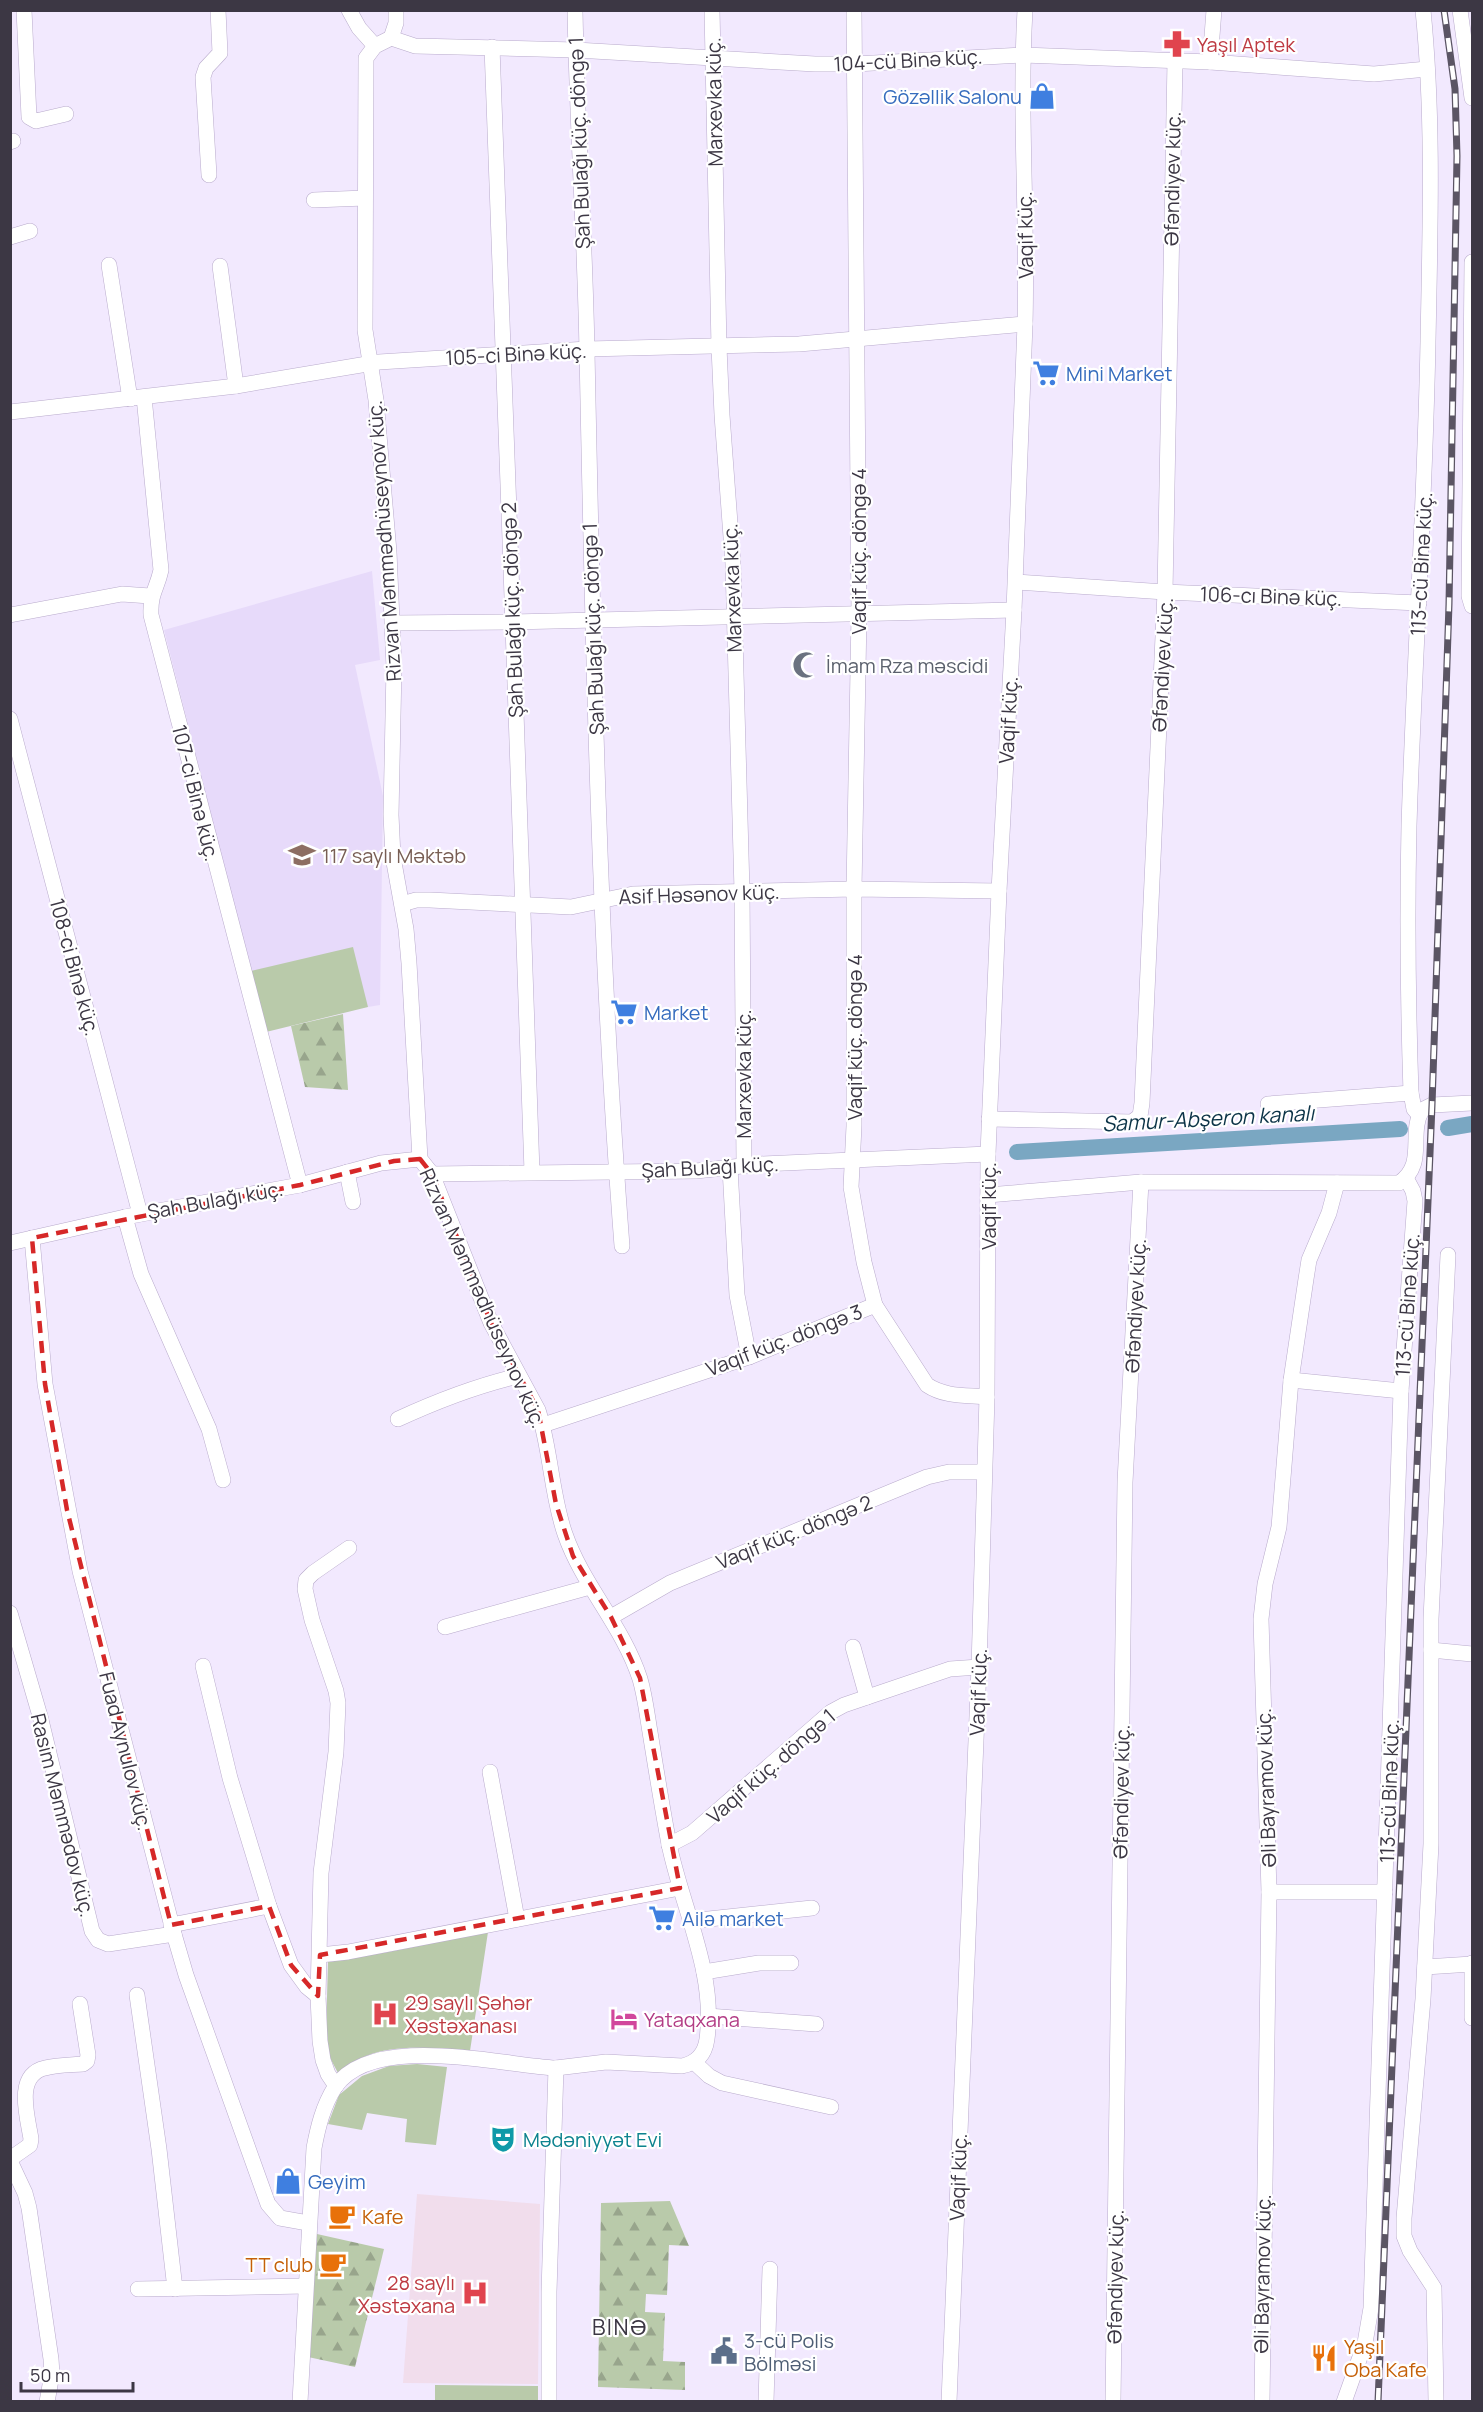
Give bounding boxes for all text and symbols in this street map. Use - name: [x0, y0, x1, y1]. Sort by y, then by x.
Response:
- pharmacy icon: Yaşıl Aptek: [1162, 29, 1192, 59]
- place label: Yaşıl Aptek: [1197, 31, 1296, 58]
- street label: Şah Bulağı küç. döngə 1: [562, 36, 596, 250]
- street label: Marxevka küç.: [699, 37, 729, 167]
- street label: 104-cü Binə küç.: [833, 43, 983, 77]
- shop icon: Gözəllik Salonu: [1027, 81, 1057, 111]
- place label: Gözəllik Salonu: [883, 83, 1022, 110]
- street label: Əfəndiyev küç.: [1157, 111, 1187, 247]
- street label: Vaqif küç.: [1011, 191, 1039, 279]
- street label: 105-ci Binə küç.: [445, 337, 587, 371]
- supermarket icon: Mini Market: [1031, 358, 1061, 388]
- place label: Mini Market: [1066, 360, 1173, 387]
- street label: Rizvan Məmmədhüseynov küç.: [361, 400, 407, 682]
- street label: Vaqif küç. döngə 4: [845, 468, 872, 634]
- street label: 113-cü Binə küç.: [1404, 491, 1438, 637]
- street label: Şah Bulağı küç. döngə 2: [495, 502, 529, 718]
- street label: Şah Bulağı küç. döngə 1: [576, 522, 610, 736]
- street label: Marxevka küç.: [716, 523, 748, 653]
- street label: 106-cı Binə küç.: [1199, 580, 1343, 612]
- street label: Əfəndiyev küç.: [1145, 597, 1179, 733]
- mosque icon: İmam Rza məscidi: [791, 650, 821, 680]
- place label: İmam Rza məscidi: [826, 652, 988, 679]
- street label: Vaqif küç.: [992, 676, 1024, 764]
- street label: 107-ci Binə küç.: [166, 722, 226, 864]
- school or university icon: 117 saylı Məktəb: [287, 840, 317, 870]
- place label: 117 saylı Məktəb: [322, 842, 466, 869]
- street label: Asif Həsənov küç.: [618, 878, 780, 910]
- street label: 108-ci Binə küç.: [44, 895, 106, 1039]
- street label: Vaqif küç. döngə 4: [841, 954, 868, 1120]
- supermarket icon: Market: [609, 997, 639, 1027]
- place label: Market: [644, 999, 709, 1026]
- street label: Marxevka küç.: [730, 1009, 757, 1139]
- water label: Samur-Abşeron kanalı: [1101, 1098, 1317, 1138]
- street label: Şah Bulağı küç.: [641, 1150, 779, 1184]
- street label: Vaqif küç.: [975, 1162, 1002, 1250]
- street label: Rizvan Məmmədhüseynov küç.: [413, 1164, 553, 1432]
- street label: Şah Bulağı küç.: [145, 1175, 285, 1225]
- street label: 113-cü Binə küç.: [1389, 1232, 1425, 1378]
- street label: Əfəndiyev küç.: [1118, 1238, 1152, 1374]
- street label: Vaqif küç. döngə 3: [702, 1298, 866, 1382]
- street label: Vaqif küç. döngə 2: [712, 1488, 876, 1576]
- street label: Vaqif küç.: [963, 1648, 993, 1736]
- street label: Fuad Aynulov küç.: [93, 1669, 159, 1833]
- street label: Vaqif küç. döngə 1: [701, 1703, 841, 1829]
- street label: Əli Bayramov küç.: [1250, 1708, 1282, 1868]
- street label: Rasim Məmmədov küç.: [25, 1710, 101, 1920]
- street label: 113-cü Binə küç.: [1373, 1719, 1405, 1863]
- street label: Əfəndiyev küç.: [1106, 1724, 1136, 1860]
- supermarket icon: Ailә market: [647, 1903, 677, 1933]
- place label: Ailә market: [682, 1905, 784, 1932]
- place label: 29 saylı Şəhər Xəstəxanası: [405, 1989, 533, 2039]
- hospital icon: 29 saylı Şəhər Xəstəxanası: [370, 1999, 400, 2029]
- hotel icon: Yataqxana: [609, 2004, 639, 2034]
- place label: Yataqxana: [644, 2006, 740, 2033]
- theatre icon: Mədəniyyət Evi: [488, 2124, 518, 2154]
- place label: Mədəniyyət Evi: [523, 2126, 662, 2153]
- street label: Vaqif küç.: [943, 2133, 973, 2221]
- shop icon: Geyim: [273, 2166, 303, 2196]
- place label: Geyim: [308, 2168, 366, 2195]
- street label: Əli Bayramov küç.: [1247, 2194, 1277, 2354]
- cafe icon: Kafe: [327, 2201, 357, 2231]
- place label: Kafe: [362, 2203, 403, 2230]
- street label: Əfəndiyev küç.: [1100, 2209, 1130, 2345]
- cafe icon: TT club: [318, 2249, 348, 2279]
- place label: TT club: [245, 2251, 313, 2278]
- place label: 28 saylı Xəstəxana: [358, 2269, 455, 2319]
- hospital icon: 28 saylı Xəstəxana: [460, 2278, 490, 2308]
- district label: BINƏ: [592, 2312, 648, 2342]
- place label: 3-cü Polis Bölməsi: [744, 2327, 834, 2377]
- place label: Yaşıl Oba Kafe: [1344, 2333, 1427, 2383]
- public building icon: 3-cü Polis Bölməsi: [709, 2336, 739, 2366]
- restaurant icon: Yaşıl Oba Kafe: [1309, 2343, 1339, 2373]
- scale bar: [21, 2355, 134, 2393]
- text: 50 m: [30, 2363, 70, 2387]

